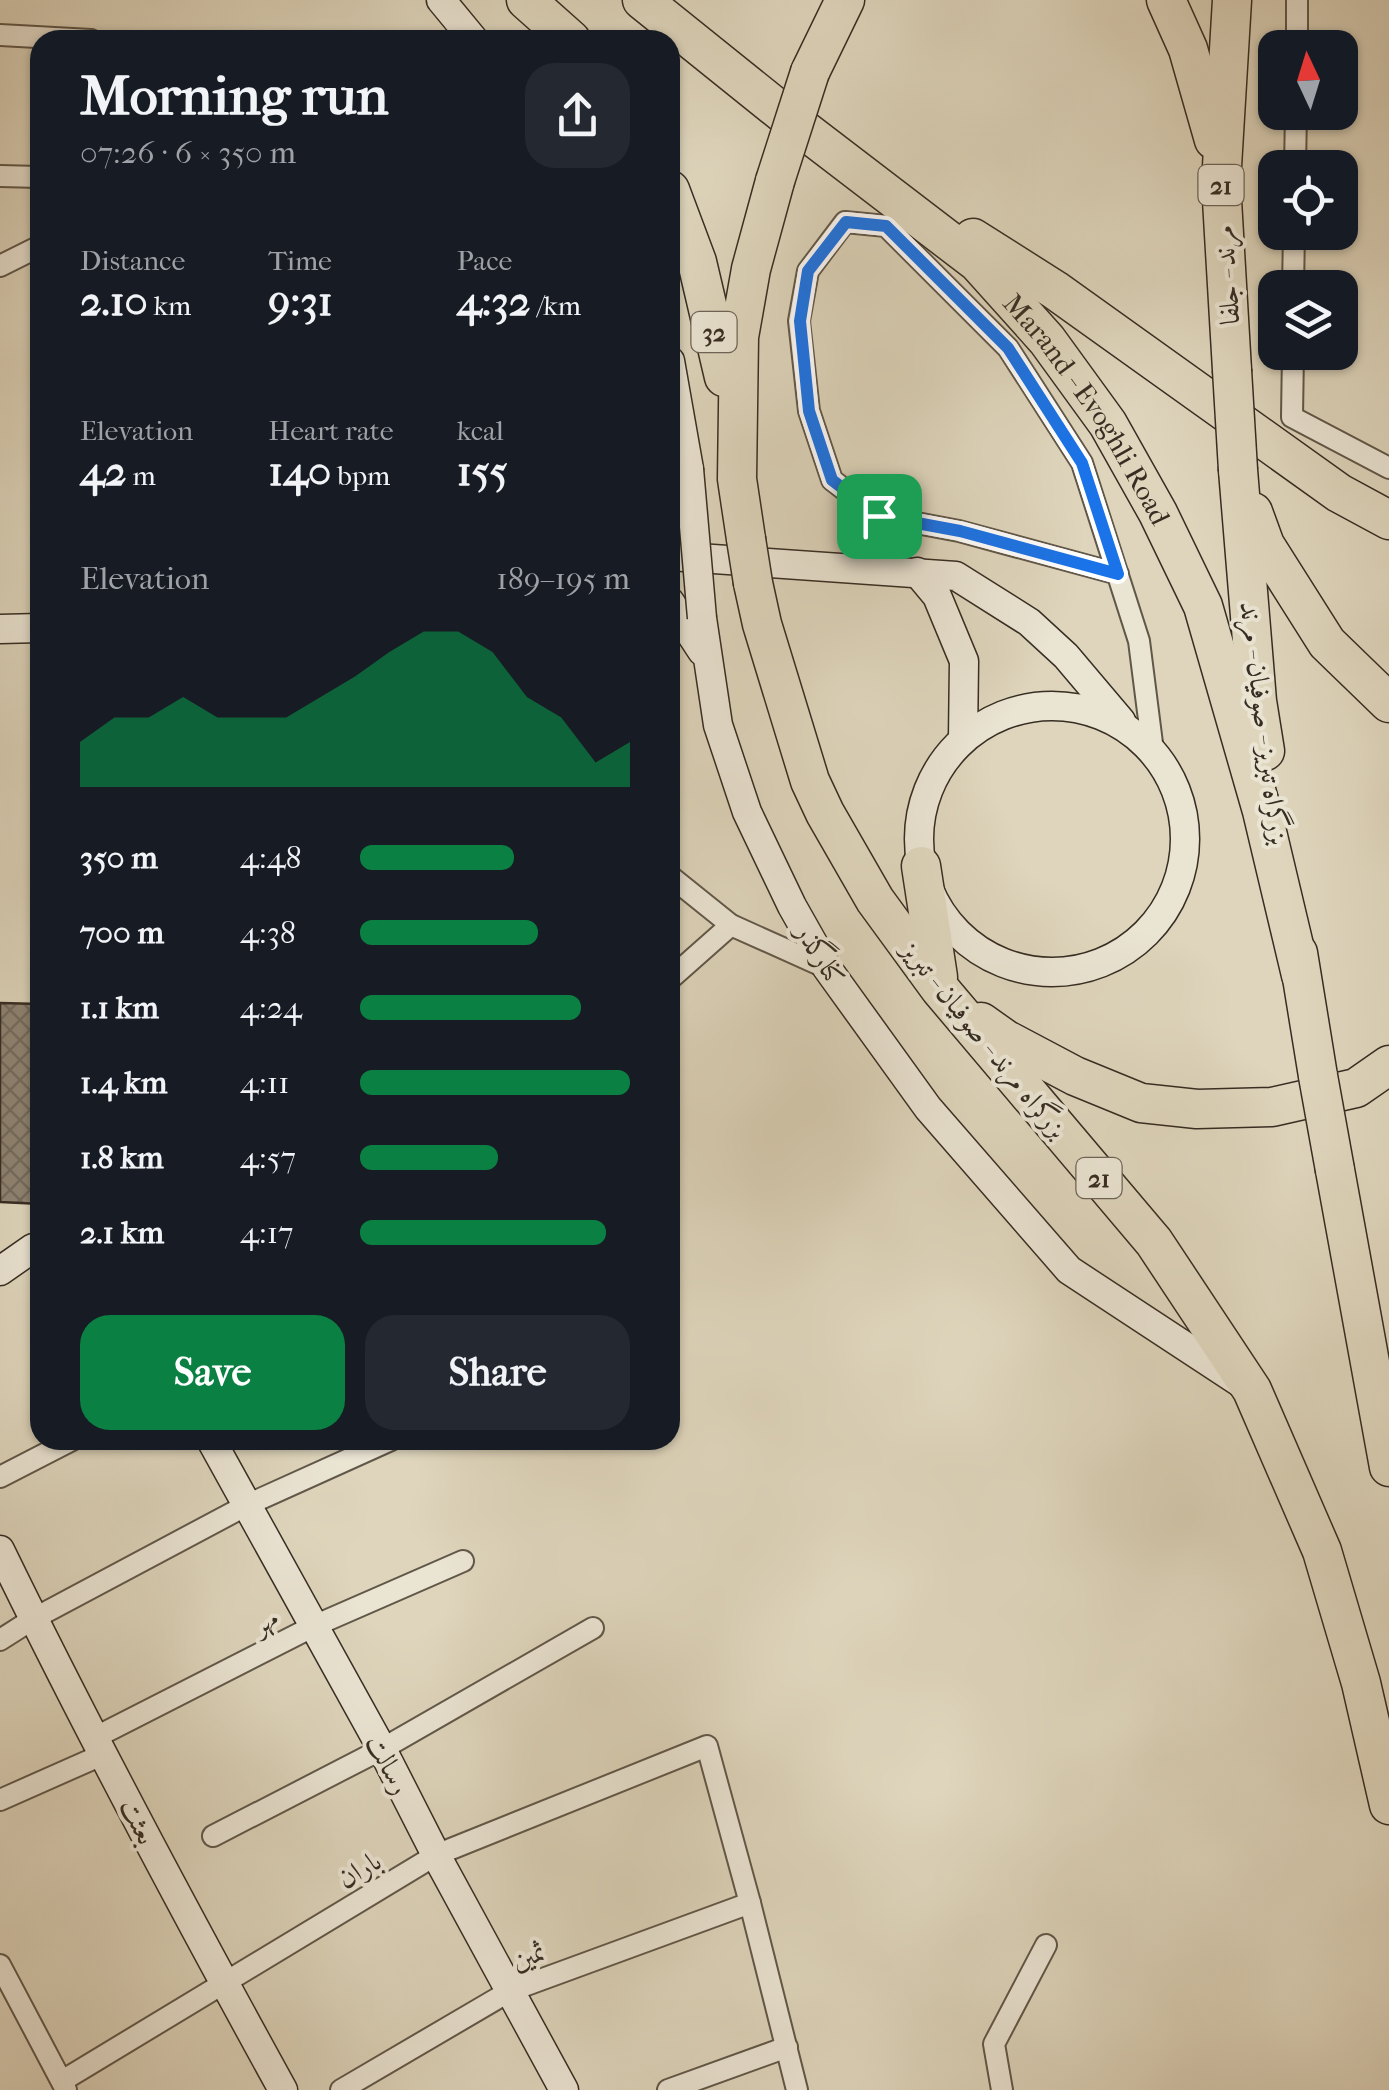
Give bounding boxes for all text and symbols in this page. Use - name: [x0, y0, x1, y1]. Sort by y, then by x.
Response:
- north arrow: [1258, 30, 1358, 130]
- map controls: [1258, 30, 1358, 370]
- button: share: [525, 63, 630, 168]
- text: Morning run: [80, 64, 388, 128]
- text: 07:26 · 6 × 350 m: [80, 134, 296, 171]
- button: locate: [1258, 150, 1358, 250]
- road number: 21: [1198, 165, 1244, 205]
- street label: مرند - جلفا: [1207, 224, 1249, 326]
- text: Distance: [80, 244, 185, 277]
- text: Time: [268, 244, 332, 277]
- text: Pace: [457, 244, 512, 277]
- button: layers: [1258, 270, 1358, 370]
- text: 2.10: [80, 277, 148, 326]
- text: 9:31: [268, 277, 333, 326]
- text: 4:32: [457, 277, 530, 326]
- street label: Marand - Evoghli Road: [996, 287, 1177, 531]
- text: km: [148, 289, 191, 322]
- text: /km: [530, 289, 581, 322]
- road number: 32: [692, 312, 736, 352]
- text: Elevation: [80, 414, 193, 447]
- text: Heart rate: [268, 414, 394, 447]
- text: kcal: [457, 414, 504, 447]
- text: 42: [80, 447, 126, 496]
- text: 140: [268, 447, 331, 496]
- text: 155: [457, 447, 508, 496]
- text: m: [126, 459, 156, 492]
- text: bpm: [331, 459, 390, 492]
- pin: [837, 474, 922, 559]
- icon: arrive: [852, 489, 907, 544]
- text: Elevation: [80, 560, 209, 597]
- text: 189–195 m: [496, 560, 630, 597]
- street label: بزرگراه تبریز - صوفیان - مرند: [1230, 599, 1298, 847]
- text: 350 m: [80, 839, 158, 876]
- text: 4:48: [240, 839, 302, 876]
- street label: کنارگذر: [788, 913, 854, 991]
- text: 700 m: [80, 914, 164, 951]
- text: 4:38: [240, 914, 296, 951]
- street label: بزرگراه مرند - صوفیان - تبریز: [890, 930, 1076, 1147]
- text: 1.1 km: [80, 989, 159, 1026]
- text: 4:24: [240, 989, 302, 1026]
- text: 1.4 km: [80, 1064, 167, 1101]
- text: 4:11: [240, 1064, 289, 1101]
- text: 1.8 km: [80, 1139, 164, 1176]
- text: 4:57: [240, 1139, 296, 1176]
- road number: 21: [1076, 1158, 1122, 1198]
- text: 2.1 km: [80, 1214, 164, 1251]
- text: 4:17: [240, 1214, 294, 1251]
- button: Save: [80, 1315, 345, 1430]
- button: Share: [365, 1315, 630, 1430]
- street label: مهر: [244, 1600, 284, 1644]
- street label: رسالت: [359, 1729, 418, 1800]
- street label: بعثت: [113, 1793, 164, 1850]
- street label: باران: [331, 1844, 387, 1895]
- street label: ثمین: [507, 1934, 550, 1977]

